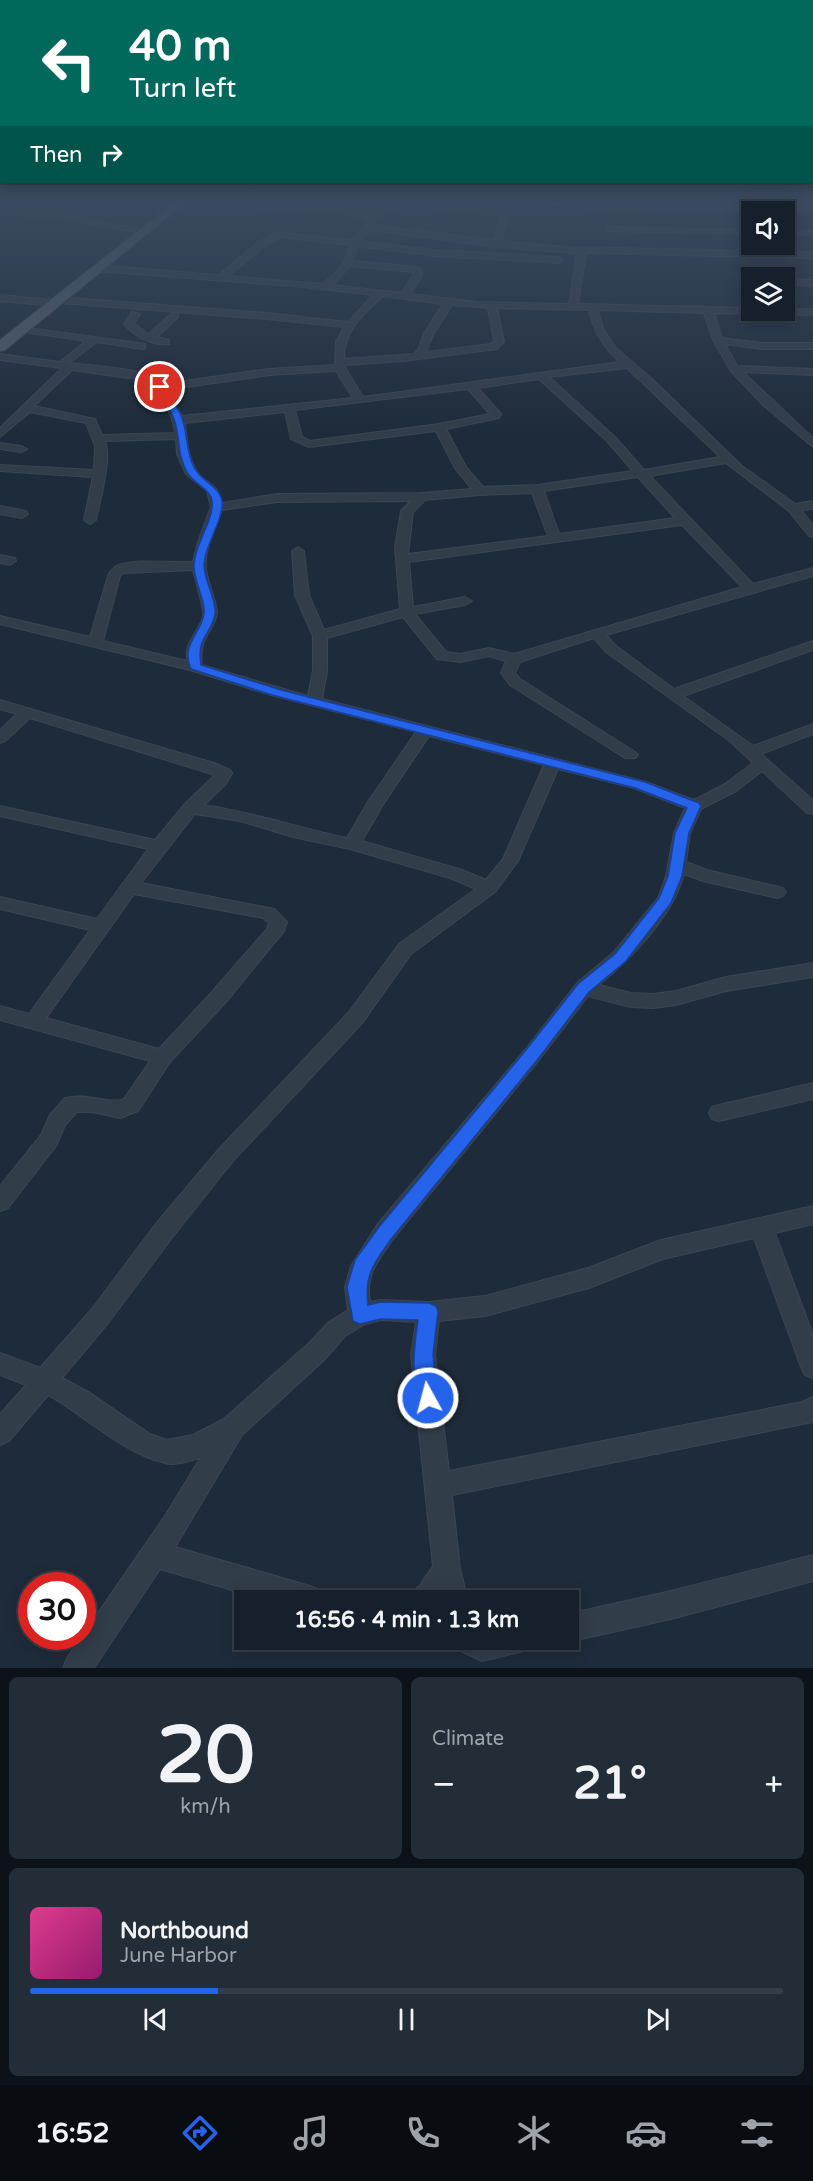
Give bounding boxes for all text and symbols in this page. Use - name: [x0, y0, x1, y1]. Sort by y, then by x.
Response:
- text: 40 m: [129, 21, 231, 72]
- icon: left: [30, 24, 108, 102]
- text: Turn left: [129, 72, 236, 105]
- icon: right: [95, 138, 128, 171]
- text: Then: [30, 142, 83, 168]
- map controls: [741, 201, 795, 321]
- button: sound: [741, 201, 795, 255]
- button: layers: [741, 267, 795, 321]
- pin: [134, 361, 185, 412]
- icon: arrive: [143, 370, 176, 403]
- position arrow: [396, 1366, 460, 1430]
- speed limit sign: 30: [18, 1572, 96, 1650]
- text: 16:56 · 4 min · 1.3 km: [294, 1607, 519, 1633]
- text: 20: [157, 1709, 254, 1803]
- text: Climate: [432, 1727, 504, 1751]
- text: 21°: [573, 1757, 647, 1811]
- text: −: [432, 1765, 456, 1804]
- text: +: [764, 1765, 783, 1804]
- text: km/h: [180, 1795, 231, 1819]
- text: Northbound: [120, 1918, 249, 1944]
- text: June Harbor: [120, 1944, 237, 1968]
- icon: previous: [139, 2003, 172, 2036]
- icon: pause: [390, 2003, 423, 2036]
- icon: next: [641, 2003, 674, 2036]
- icon: directions: [179, 2112, 221, 2154]
- icon: music: [290, 2112, 332, 2154]
- icon: phone: [402, 2112, 444, 2154]
- icon: climate: [513, 2112, 555, 2154]
- icon: car: [625, 2112, 667, 2154]
- icon: filters: [736, 2112, 778, 2154]
- text: 16:52: [35, 2117, 110, 2150]

